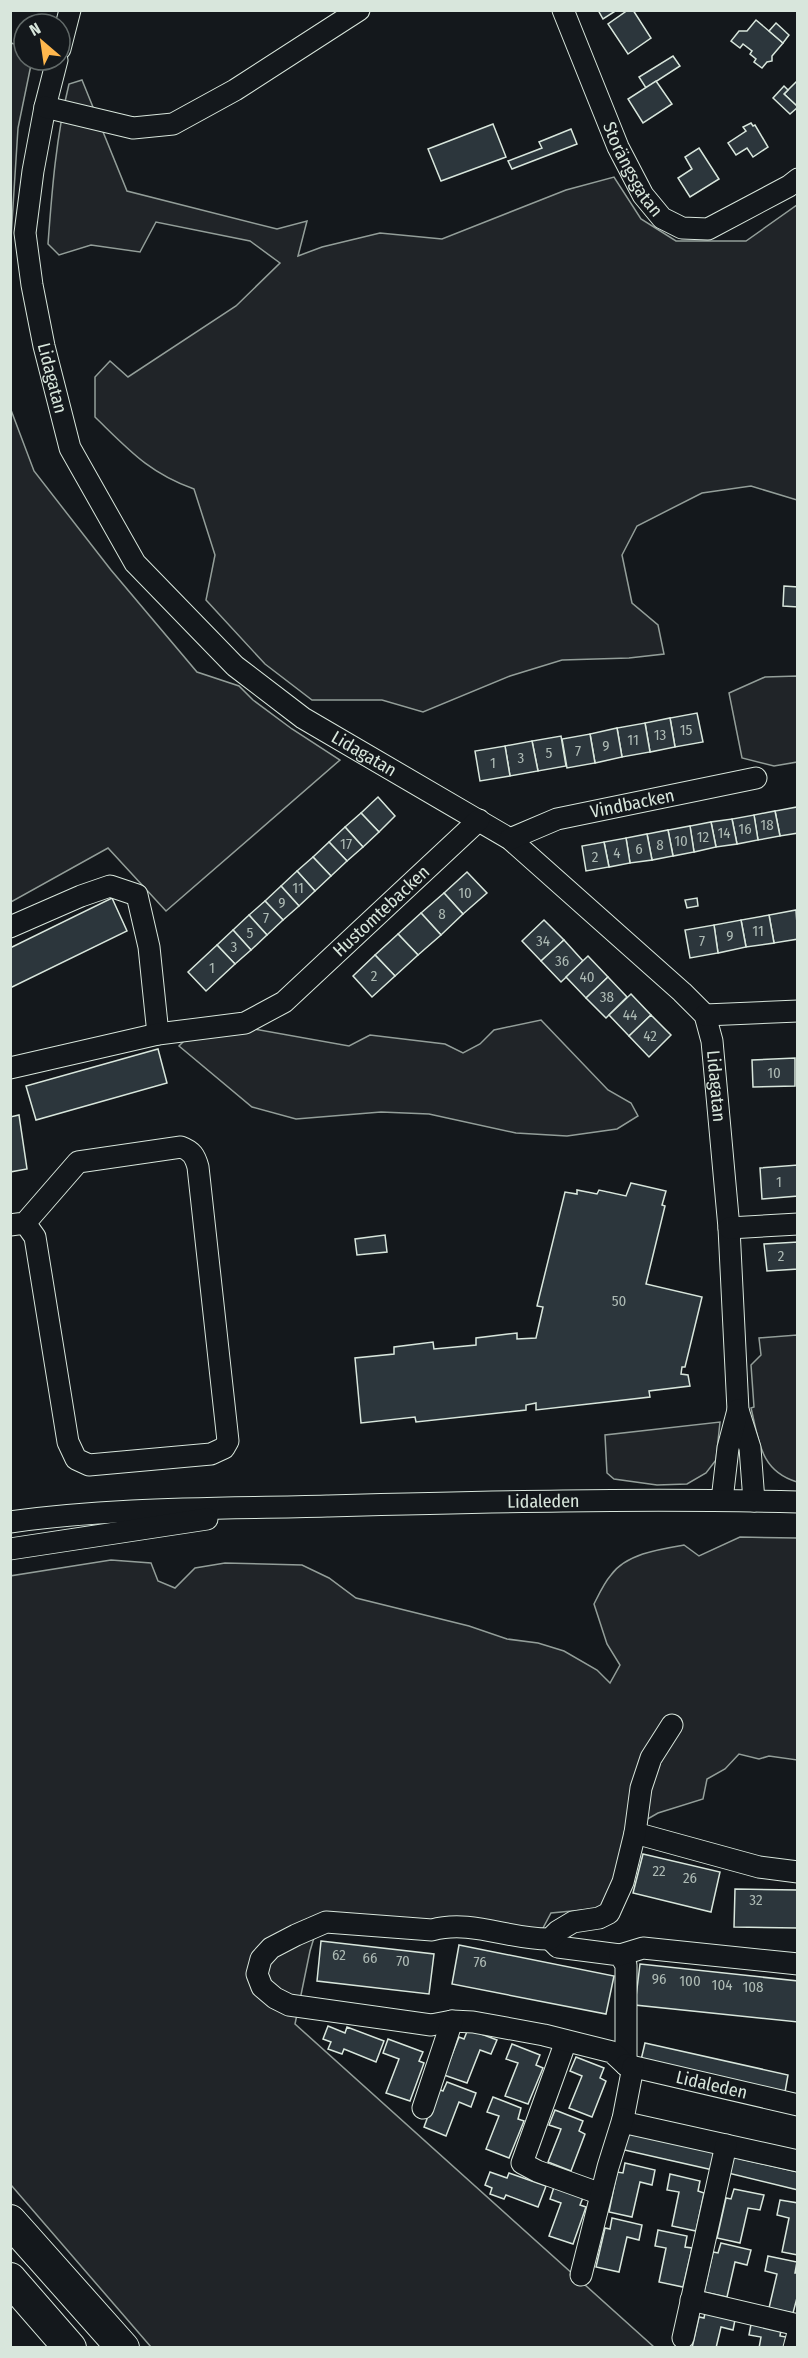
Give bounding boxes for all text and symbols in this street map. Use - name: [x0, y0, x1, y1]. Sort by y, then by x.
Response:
- north arrow: [12, 12, 72, 72]
- text: N: [26, 19, 44, 40]
- street label: Storängsgatan: [598, 119, 667, 221]
- street label: Lidagatan: [33, 341, 72, 416]
- house number: 15: [680, 721, 692, 739]
- street label: Lidagatan: [327, 726, 401, 781]
- house number: 13: [654, 726, 667, 744]
- house number: 11: [627, 731, 639, 749]
- house number: 9: [602, 737, 610, 755]
- house number: 7: [575, 742, 581, 760]
- house number: 5: [546, 744, 553, 762]
- house number: 3: [518, 749, 525, 767]
- house number: 1: [490, 754, 496, 772]
- street label: Vindbacken: [588, 784, 676, 823]
- house number: 18: [760, 816, 774, 834]
- house number: 16: [738, 820, 752, 838]
- house number: 14: [717, 824, 731, 842]
- house number: 12: [697, 828, 710, 846]
- house number: 10: [674, 832, 688, 850]
- house number: 17: [340, 835, 352, 853]
- house number: 8: [656, 836, 664, 854]
- house number: 6: [635, 840, 643, 858]
- house number: 4: [613, 844, 621, 862]
- house number: 2: [592, 848, 599, 866]
- street label: Hustomtebacken: [328, 861, 434, 962]
- house number: 11: [292, 879, 304, 897]
- house number: 10: [458, 884, 472, 902]
- house number: 9: [278, 894, 286, 912]
- house number: 8: [438, 905, 446, 923]
- house number: 7: [263, 909, 269, 927]
- house number: 11: [752, 922, 764, 940]
- house number: 5: [247, 924, 254, 942]
- house number: 9: [726, 927, 734, 945]
- house number: 34: [536, 932, 550, 950]
- house number: 7: [699, 932, 705, 950]
- house number: 3: [231, 938, 238, 956]
- house number: 36: [555, 952, 569, 970]
- house number: 1: [209, 959, 215, 977]
- house number: 2: [371, 967, 378, 985]
- house number: 40: [579, 968, 595, 986]
- house number: 38: [600, 988, 614, 1006]
- house number: 44: [623, 1006, 637, 1024]
- house number: 42: [643, 1027, 657, 1045]
- street label: Lidagatan: [702, 1049, 730, 1123]
- house number: 10: [767, 1064, 781, 1082]
- house number: 1: [776, 1173, 782, 1191]
- house number: 2: [778, 1247, 785, 1265]
- house number: 50: [612, 1292, 626, 1310]
- street label: Lidaleden: [507, 1490, 580, 1513]
- house number: 22: [652, 1862, 666, 1880]
- house number: 26: [683, 1869, 697, 1887]
- house number: 32: [749, 1891, 763, 1909]
- house number: 62: [332, 1946, 346, 1964]
- house number: 66: [363, 1949, 377, 1967]
- house number: 70: [396, 1952, 410, 1970]
- house number: 76: [473, 1953, 487, 1971]
- house number: 96: [652, 1970, 666, 1988]
- house number: 100: [679, 1972, 701, 1990]
- house number: 104: [712, 1976, 732, 1994]
- house number: 108: [742, 1978, 764, 1996]
- street label: Lidaleden: [674, 2066, 749, 2104]

